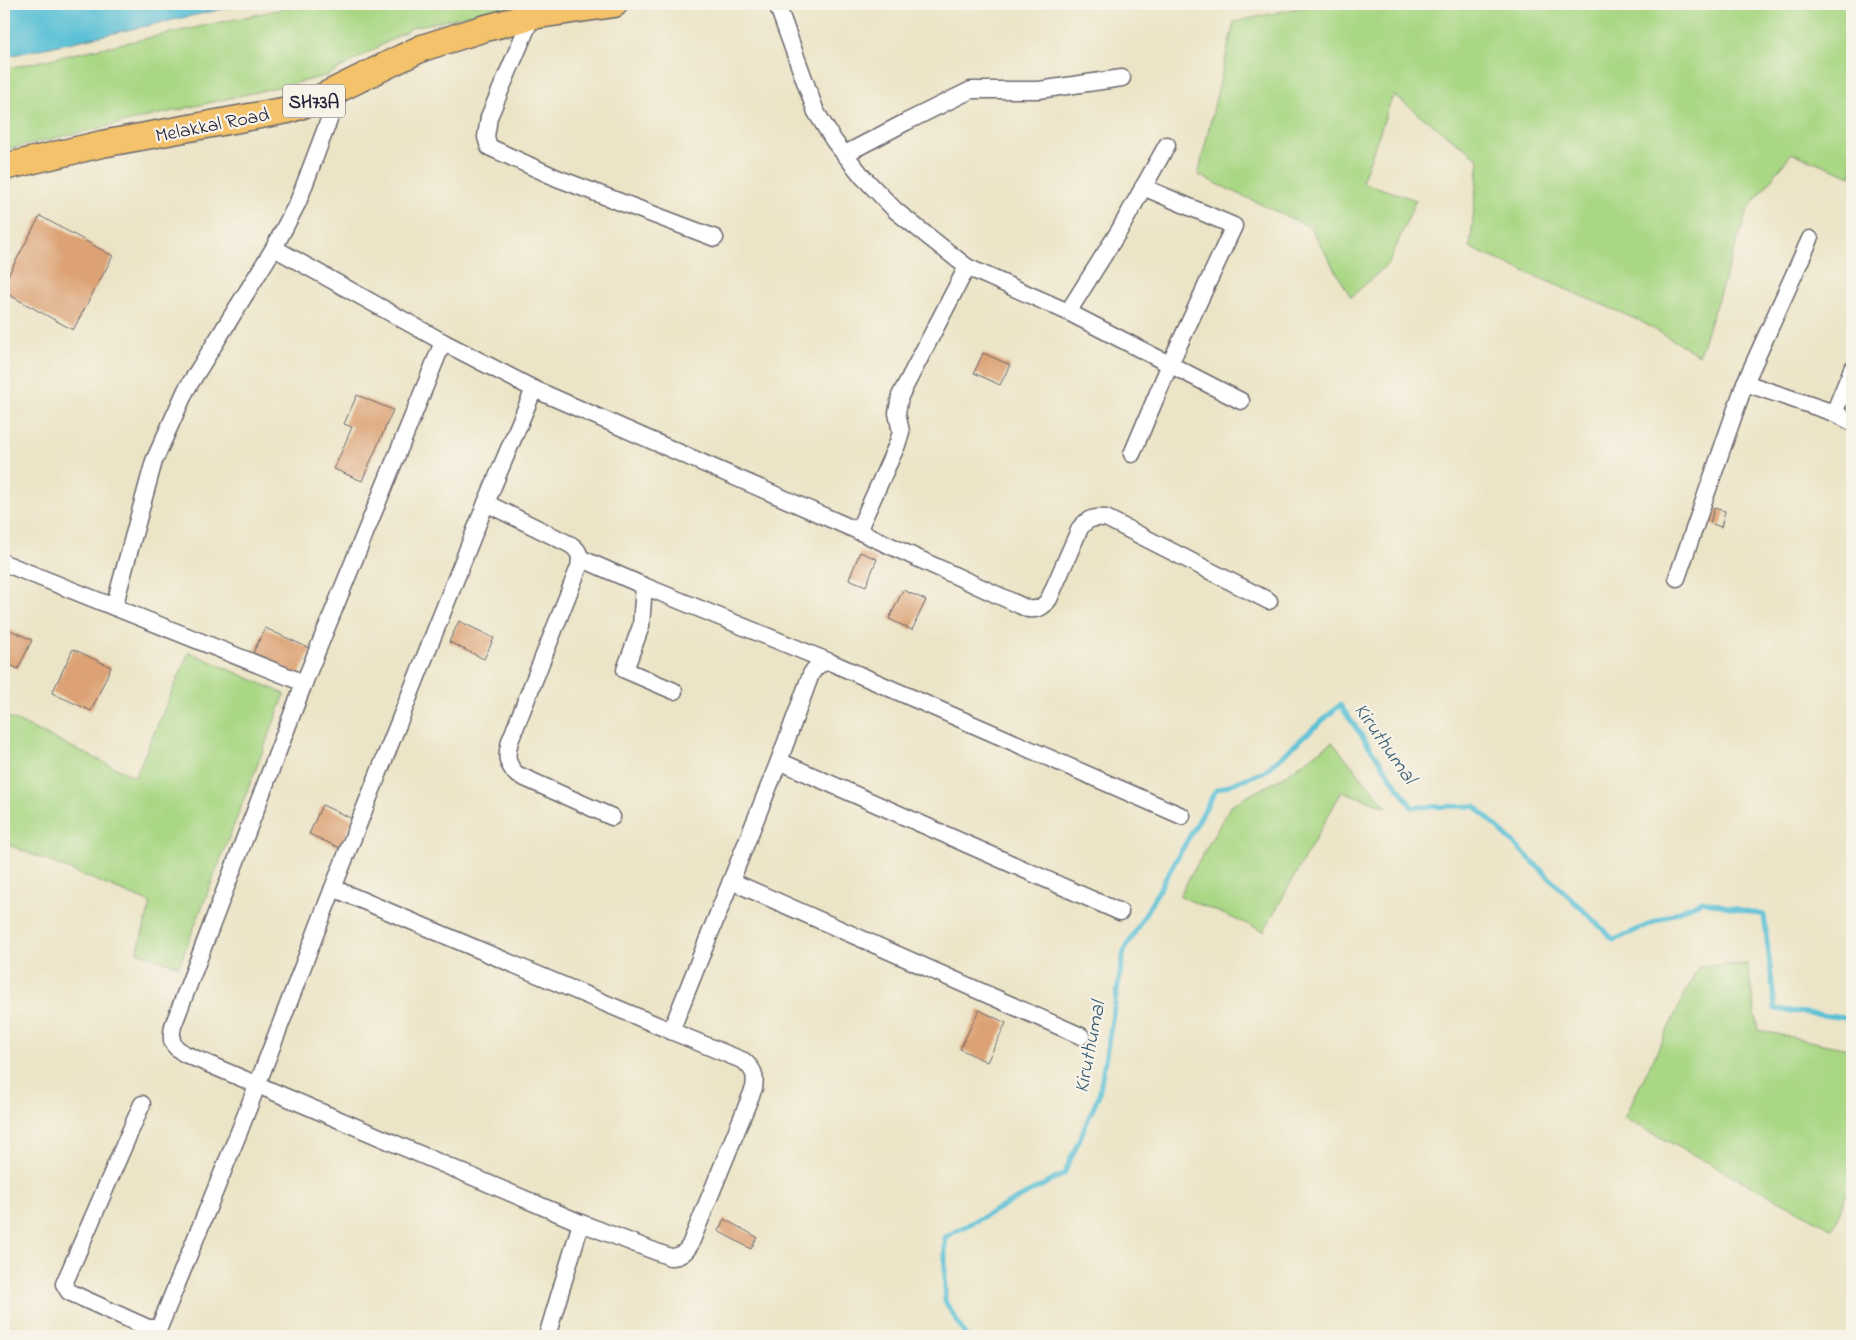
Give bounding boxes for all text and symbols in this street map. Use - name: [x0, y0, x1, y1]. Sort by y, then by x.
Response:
- road number: SH73A: [283, 84, 345, 118]
- street label: Melakkal Road: [153, 101, 272, 152]
- water label: Kiruthumal: [1346, 698, 1425, 793]
- water label: Kiruthumal: [1067, 997, 1115, 1096]

